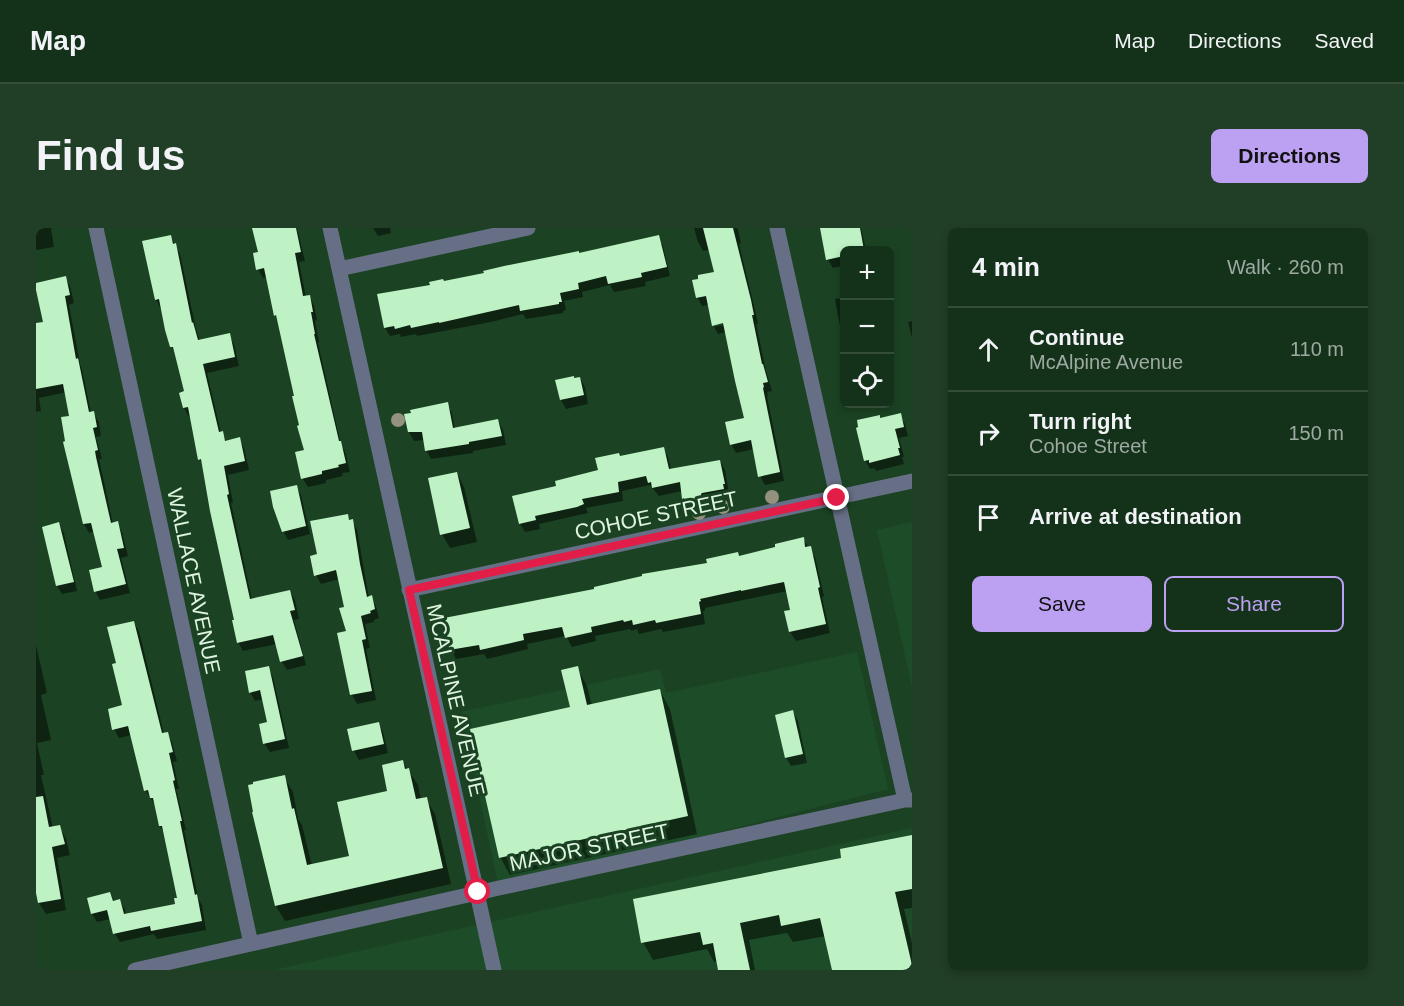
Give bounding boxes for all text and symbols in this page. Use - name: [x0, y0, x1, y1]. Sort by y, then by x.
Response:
- text: Map: [30, 25, 86, 56]
- text: Map: [1114, 29, 1155, 52]
- text: Directions: [1188, 29, 1281, 52]
- text: Saved: [1314, 29, 1374, 52]
- button: Directions: [1211, 129, 1368, 183]
- text: Find us: [36, 132, 185, 179]
- map controls: [840, 246, 894, 408]
- button: +: [840, 246, 894, 300]
- text: 4 min: [972, 252, 1040, 282]
- text: Walk · 260 m: [1227, 256, 1344, 278]
- button: −: [840, 300, 894, 354]
- text: Continue: [1029, 325, 1124, 350]
- icon: ahead: [972, 333, 1005, 366]
- text: 110 m: [1290, 338, 1344, 360]
- text: McAlpine Avenue: [1029, 351, 1183, 373]
- button: locate: [840, 354, 894, 408]
- text: Turn right: [1029, 409, 1131, 434]
- icon: right: [972, 417, 1005, 450]
- text: 150 m: [1288, 422, 1344, 444]
- text: Cohoe Street: [1029, 435, 1147, 457]
- route end: [823, 484, 849, 510]
- street label: WALLACE AVENUE: [163, 486, 225, 676]
- street label: COHOE STREET: [573, 486, 740, 543]
- icon: arrive: [972, 501, 1005, 534]
- text: Arrive at destination: [1029, 504, 1242, 529]
- button: Save: [972, 576, 1152, 632]
- button: Share: [1164, 576, 1344, 632]
- street label: MCALPINE AVENUE: [423, 602, 489, 798]
- street label: MAJOR STREET: [507, 819, 671, 875]
- route start: [464, 878, 490, 904]

